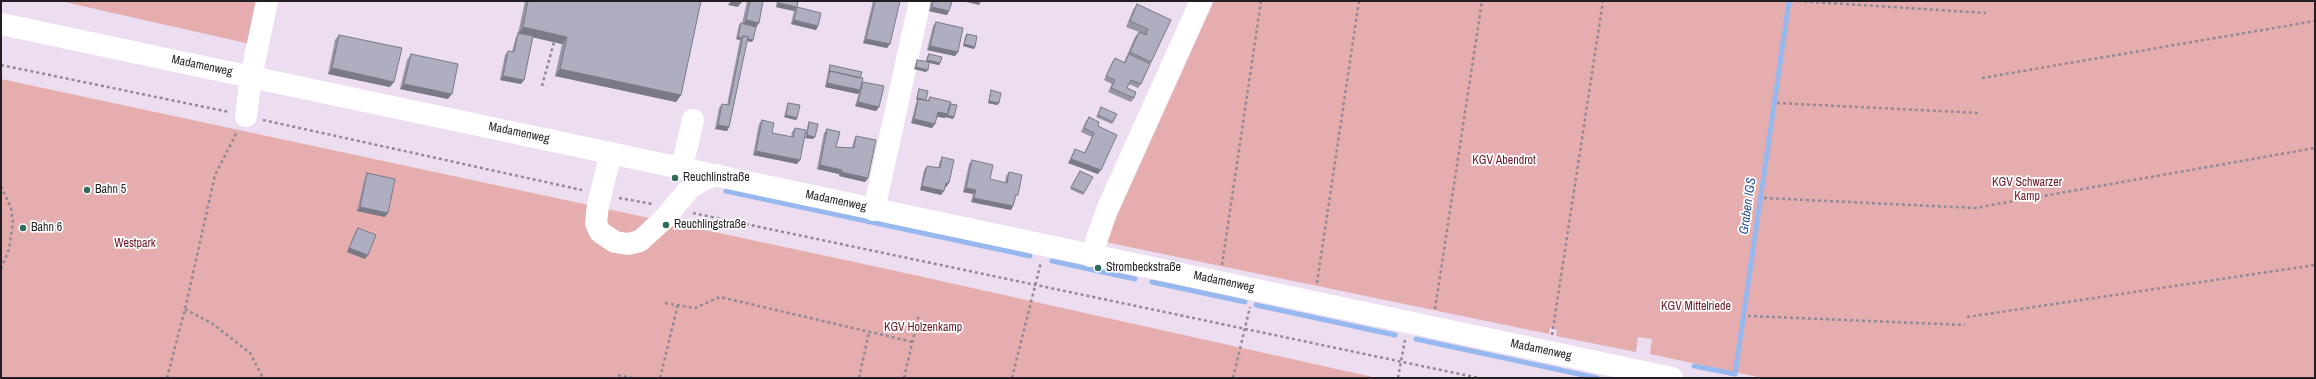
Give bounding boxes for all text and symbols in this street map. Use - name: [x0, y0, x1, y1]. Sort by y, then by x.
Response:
- street label: Madamenweg: [170, 53, 234, 79]
- street label: Madamenweg: [487, 120, 551, 146]
- park label: KGV Abendrot: [1472, 154, 1536, 168]
- place label: Reuchlinstraße: [683, 171, 750, 185]
- marker: Reuchlinstraße: [670, 173, 680, 183]
- park label: KGV Schwarzer Kamp: [1992, 176, 2062, 204]
- water label: Graben IGS: [1736, 177, 1760, 235]
- place label: Bahn 5: [95, 183, 126, 197]
- marker: Bahn 5: [82, 185, 92, 195]
- street label: Madamenweg: [804, 188, 868, 214]
- place label: Reuchlingstraße: [674, 218, 746, 232]
- marker: Reuchlingstraße: [661, 220, 671, 230]
- place label: Bahn 6: [31, 221, 62, 235]
- marker: Bahn 6: [18, 223, 28, 233]
- park label: Westpark: [114, 237, 156, 251]
- place label: Strombeckstraße: [1106, 261, 1181, 275]
- marker: Strombeckstraße: [1093, 263, 1103, 273]
- street label: Madamenweg: [1192, 269, 1256, 295]
- park label: KGV Mittelriede: [1661, 300, 1731, 314]
- park label: KGV Holzenkamp: [884, 321, 962, 335]
- street label: Madamenweg: [1509, 337, 1573, 363]

